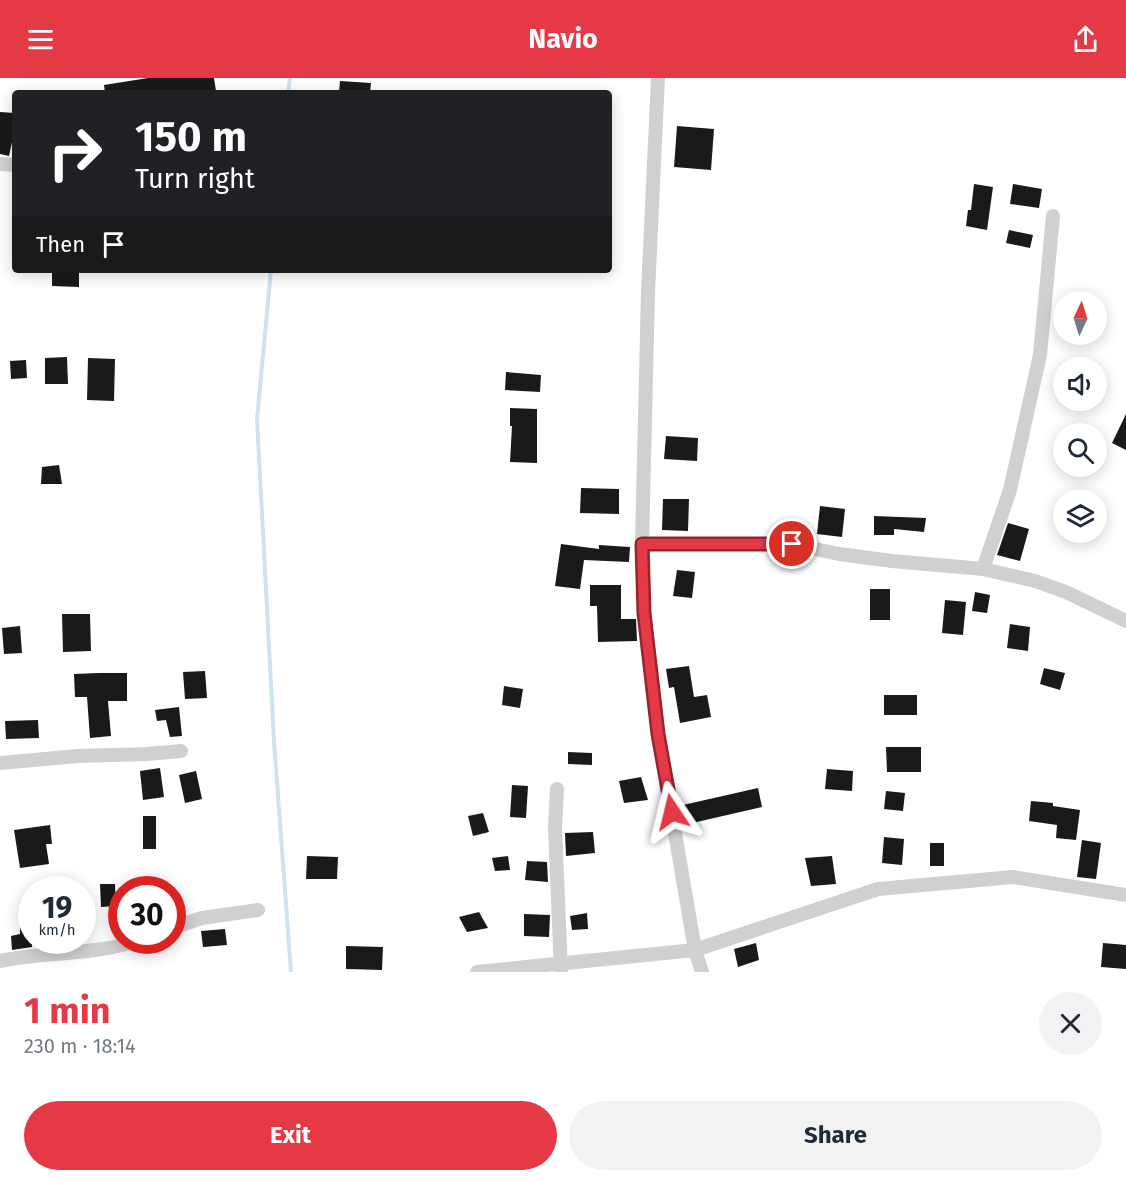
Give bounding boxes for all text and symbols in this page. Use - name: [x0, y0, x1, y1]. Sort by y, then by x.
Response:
- icon: menu: [24, 23, 57, 56]
- text: Navio: [528, 23, 598, 55]
- icon: share: [1069, 23, 1102, 56]
- text: 150 m: [135, 112, 247, 162]
- icon: right: [36, 114, 114, 192]
- text: Turn right: [135, 163, 255, 195]
- icon: arrive: [97, 228, 130, 261]
- text: Then: [36, 231, 85, 258]
- north arrow: [1053, 291, 1107, 345]
- map controls: [1053, 291, 1107, 543]
- button: sound: [1053, 357, 1107, 411]
- button: search: [1053, 423, 1107, 477]
- button: layers: [1053, 489, 1107, 543]
- pin: [766, 518, 817, 569]
- icon: arrive: [775, 527, 808, 560]
- position arrow: [640, 780, 704, 844]
- speed limit sign: 30: [108, 876, 186, 954]
- text: 19: [42, 890, 72, 926]
- text: km/h: [38, 921, 76, 939]
- text: 1 min: [24, 989, 111, 1033]
- button: close: [1039, 992, 1102, 1055]
- text: 230 m · 18:14: [24, 1034, 136, 1058]
- button: Exit: [24, 1101, 557, 1170]
- button: Share: [569, 1101, 1102, 1170]

